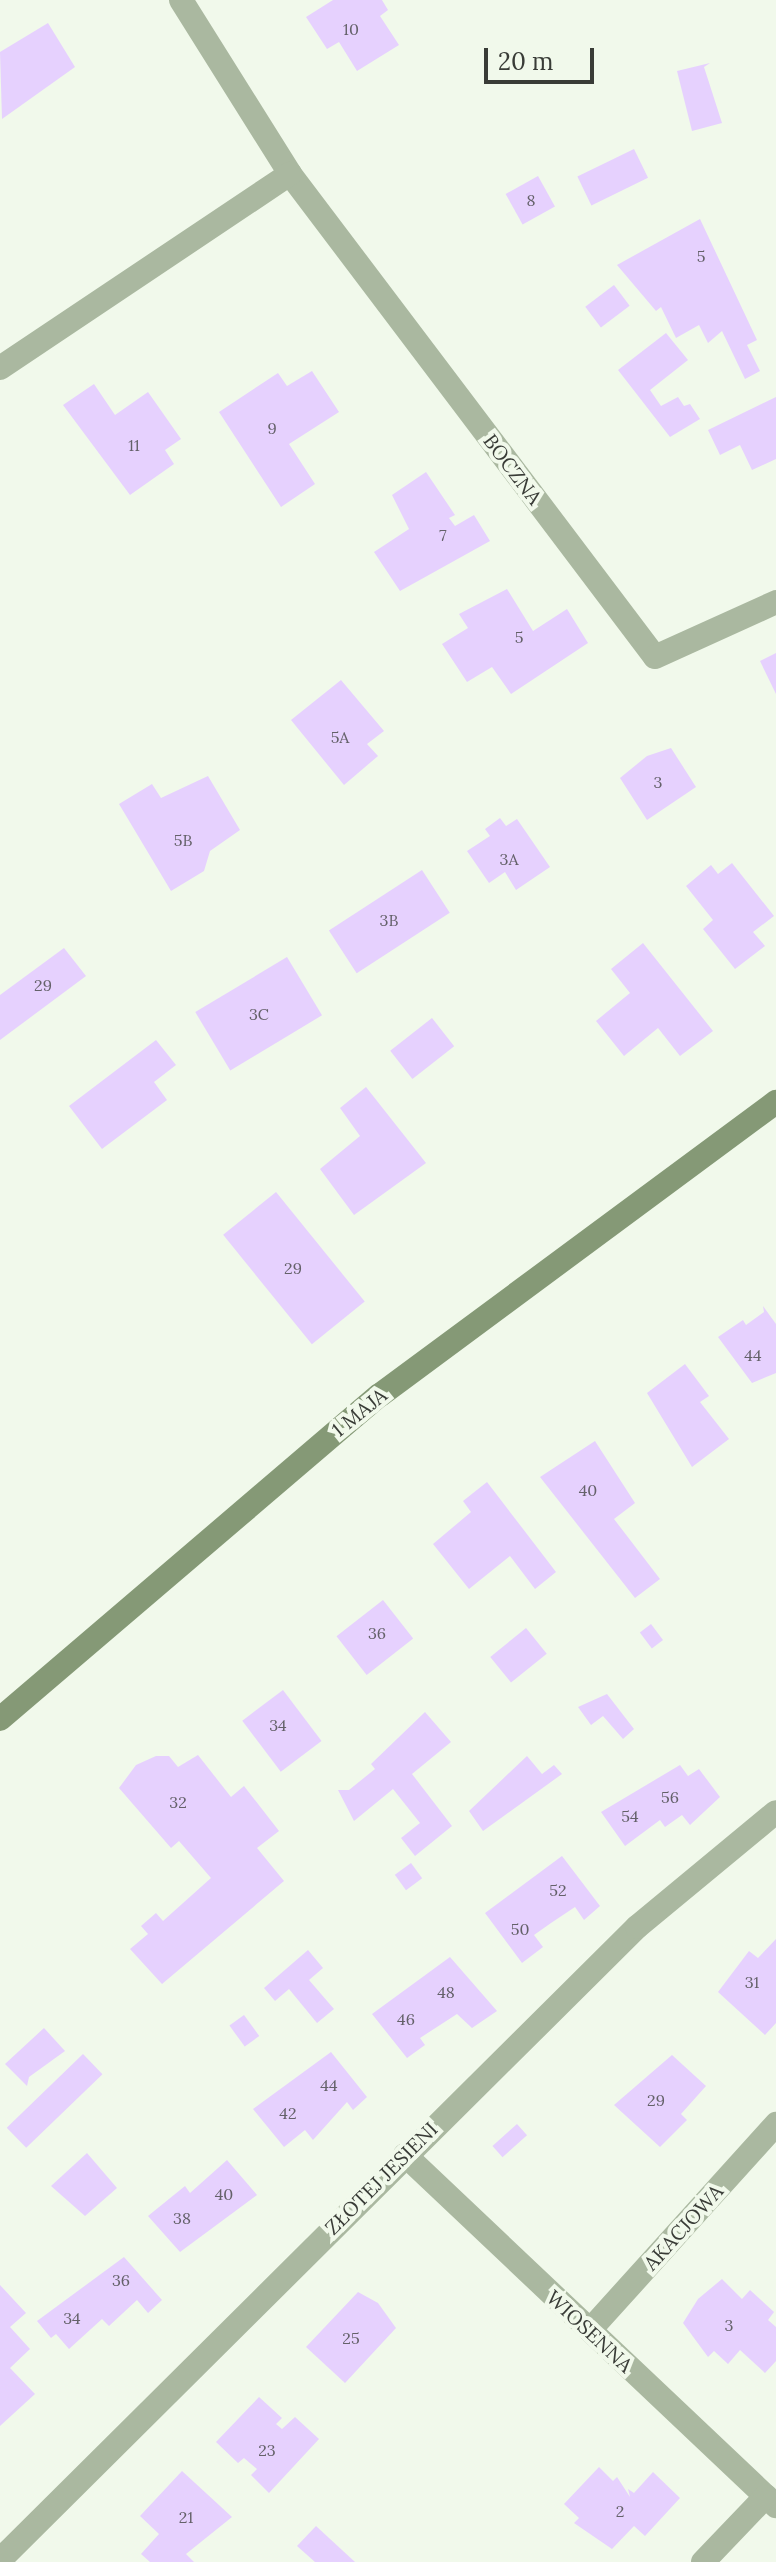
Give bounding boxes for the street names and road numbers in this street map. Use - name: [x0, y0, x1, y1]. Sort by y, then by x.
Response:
- street label: BOCZNA: [479, 429, 547, 509]
- street label: 1 MAJA: [327, 1383, 391, 1441]
- street label: ZŁOTEJ JESIENI: [320, 2117, 442, 2239]
- street label: AKACJOWA: [638, 2179, 728, 2275]
- street label: WIOSENNA: [542, 2285, 638, 2377]

